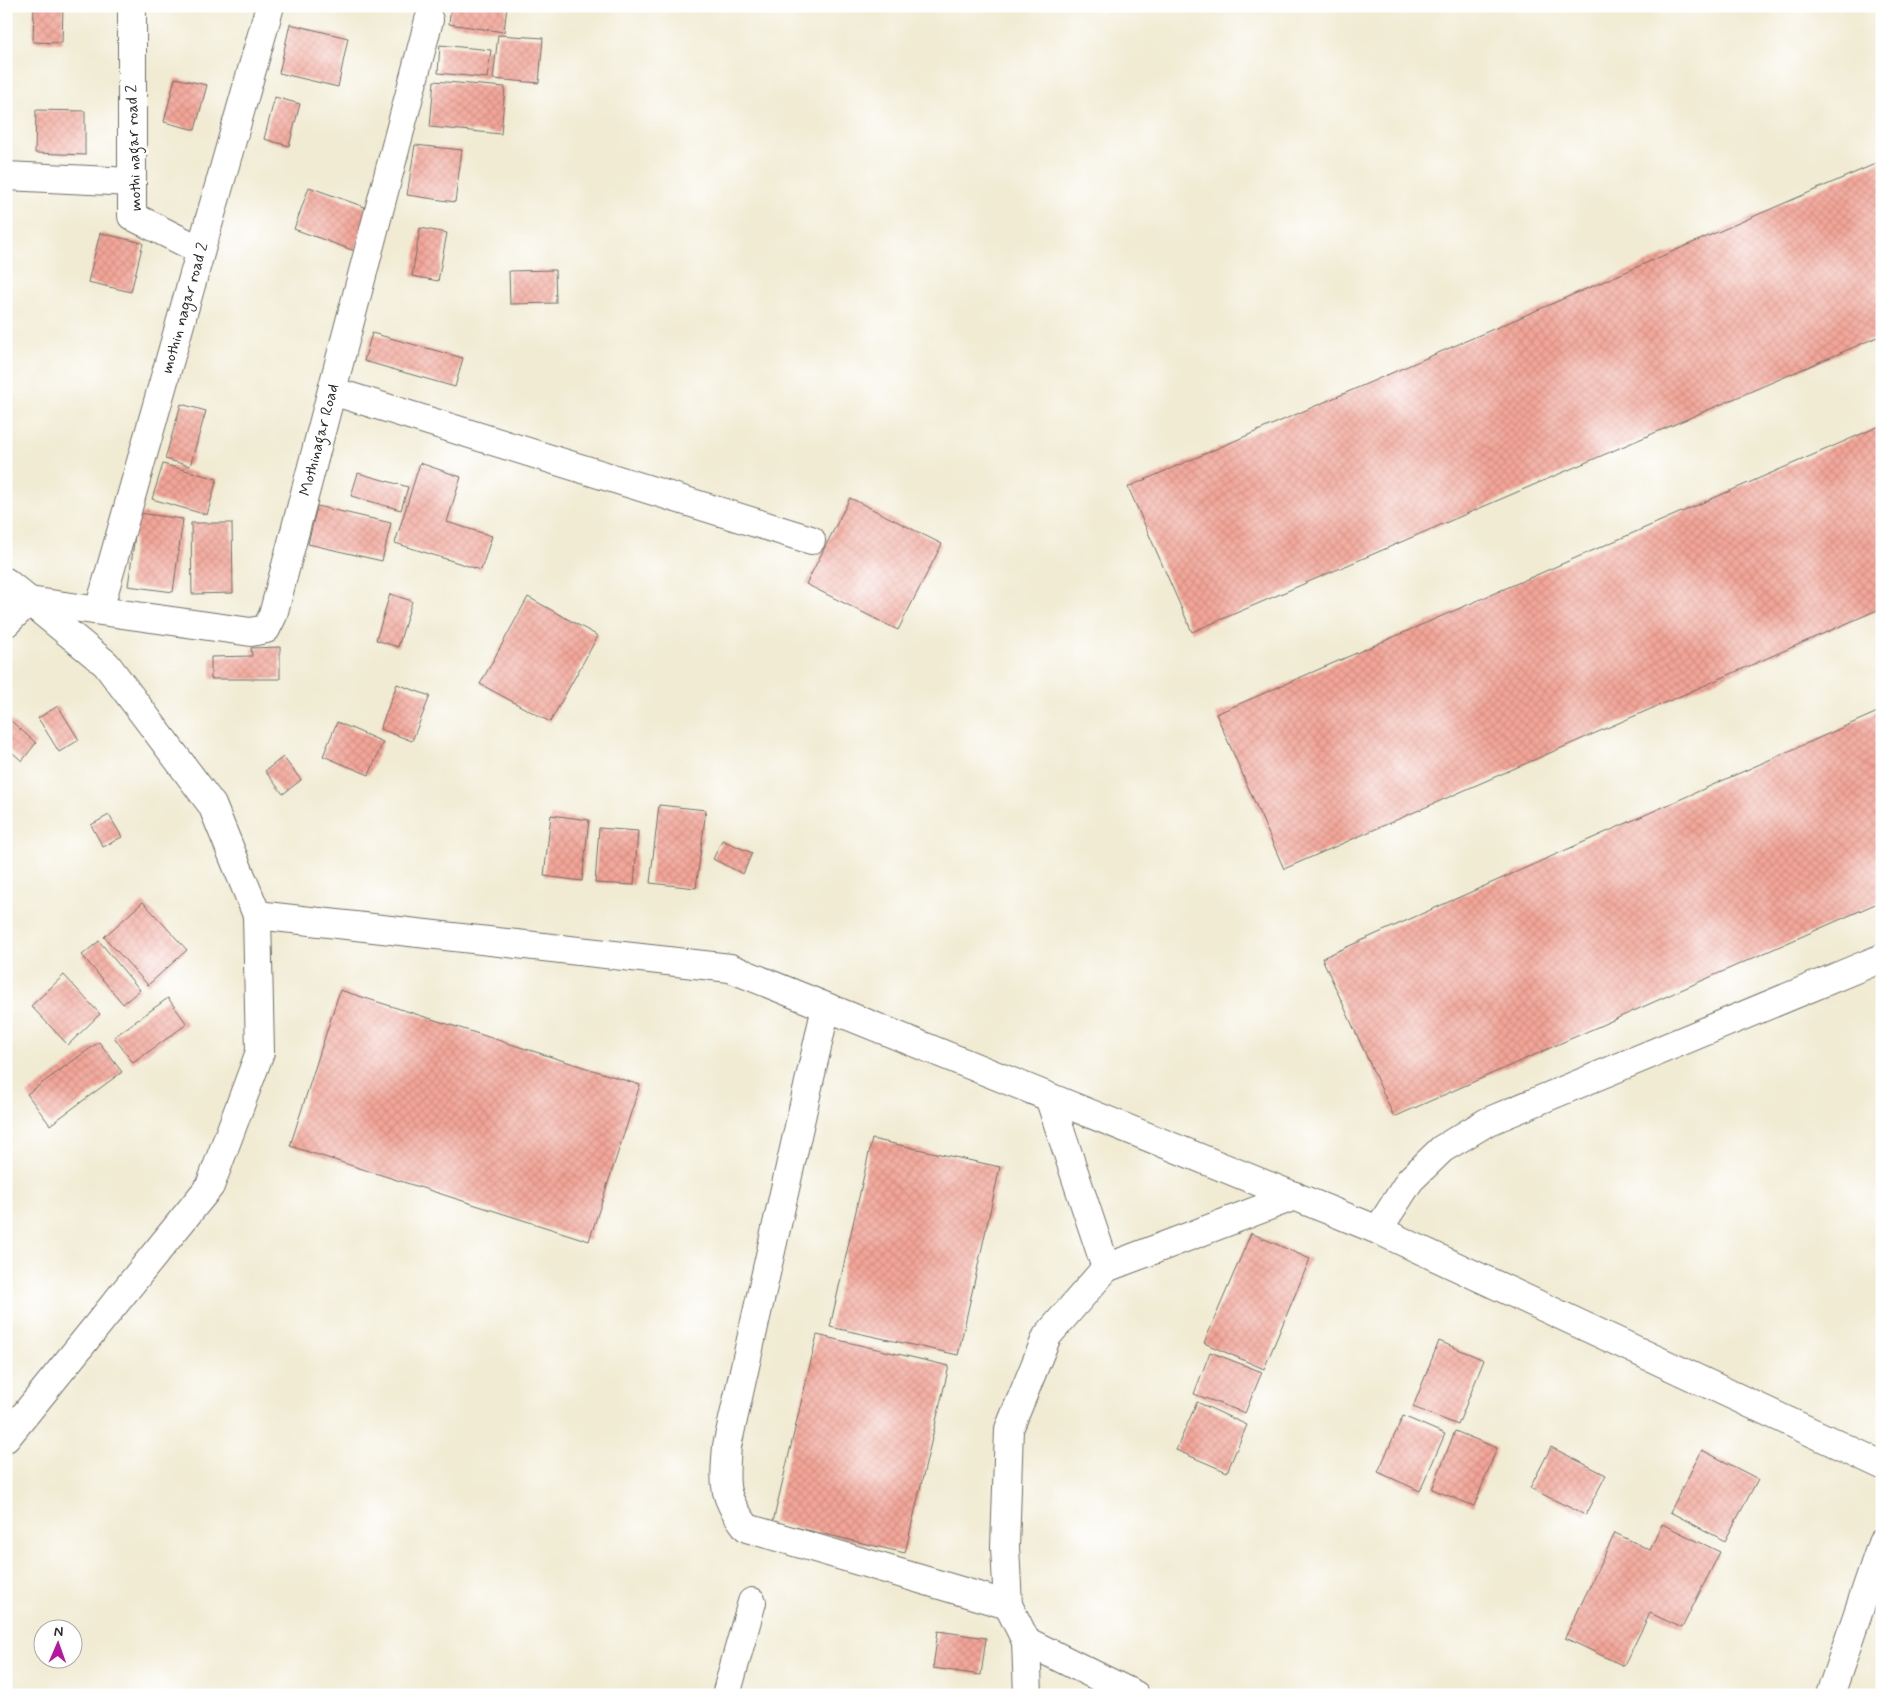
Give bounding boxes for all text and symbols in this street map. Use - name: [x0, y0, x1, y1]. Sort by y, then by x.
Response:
- street label: mothi nagar road 2: [121, 84, 148, 211]
- street label: mothin nagar road 2: [156, 240, 213, 376]
- street label: Mothinagar Road: [294, 382, 344, 498]
- north arrow: [32, 1618, 82, 1668]
- text: N: [53, 1623, 63, 1641]

